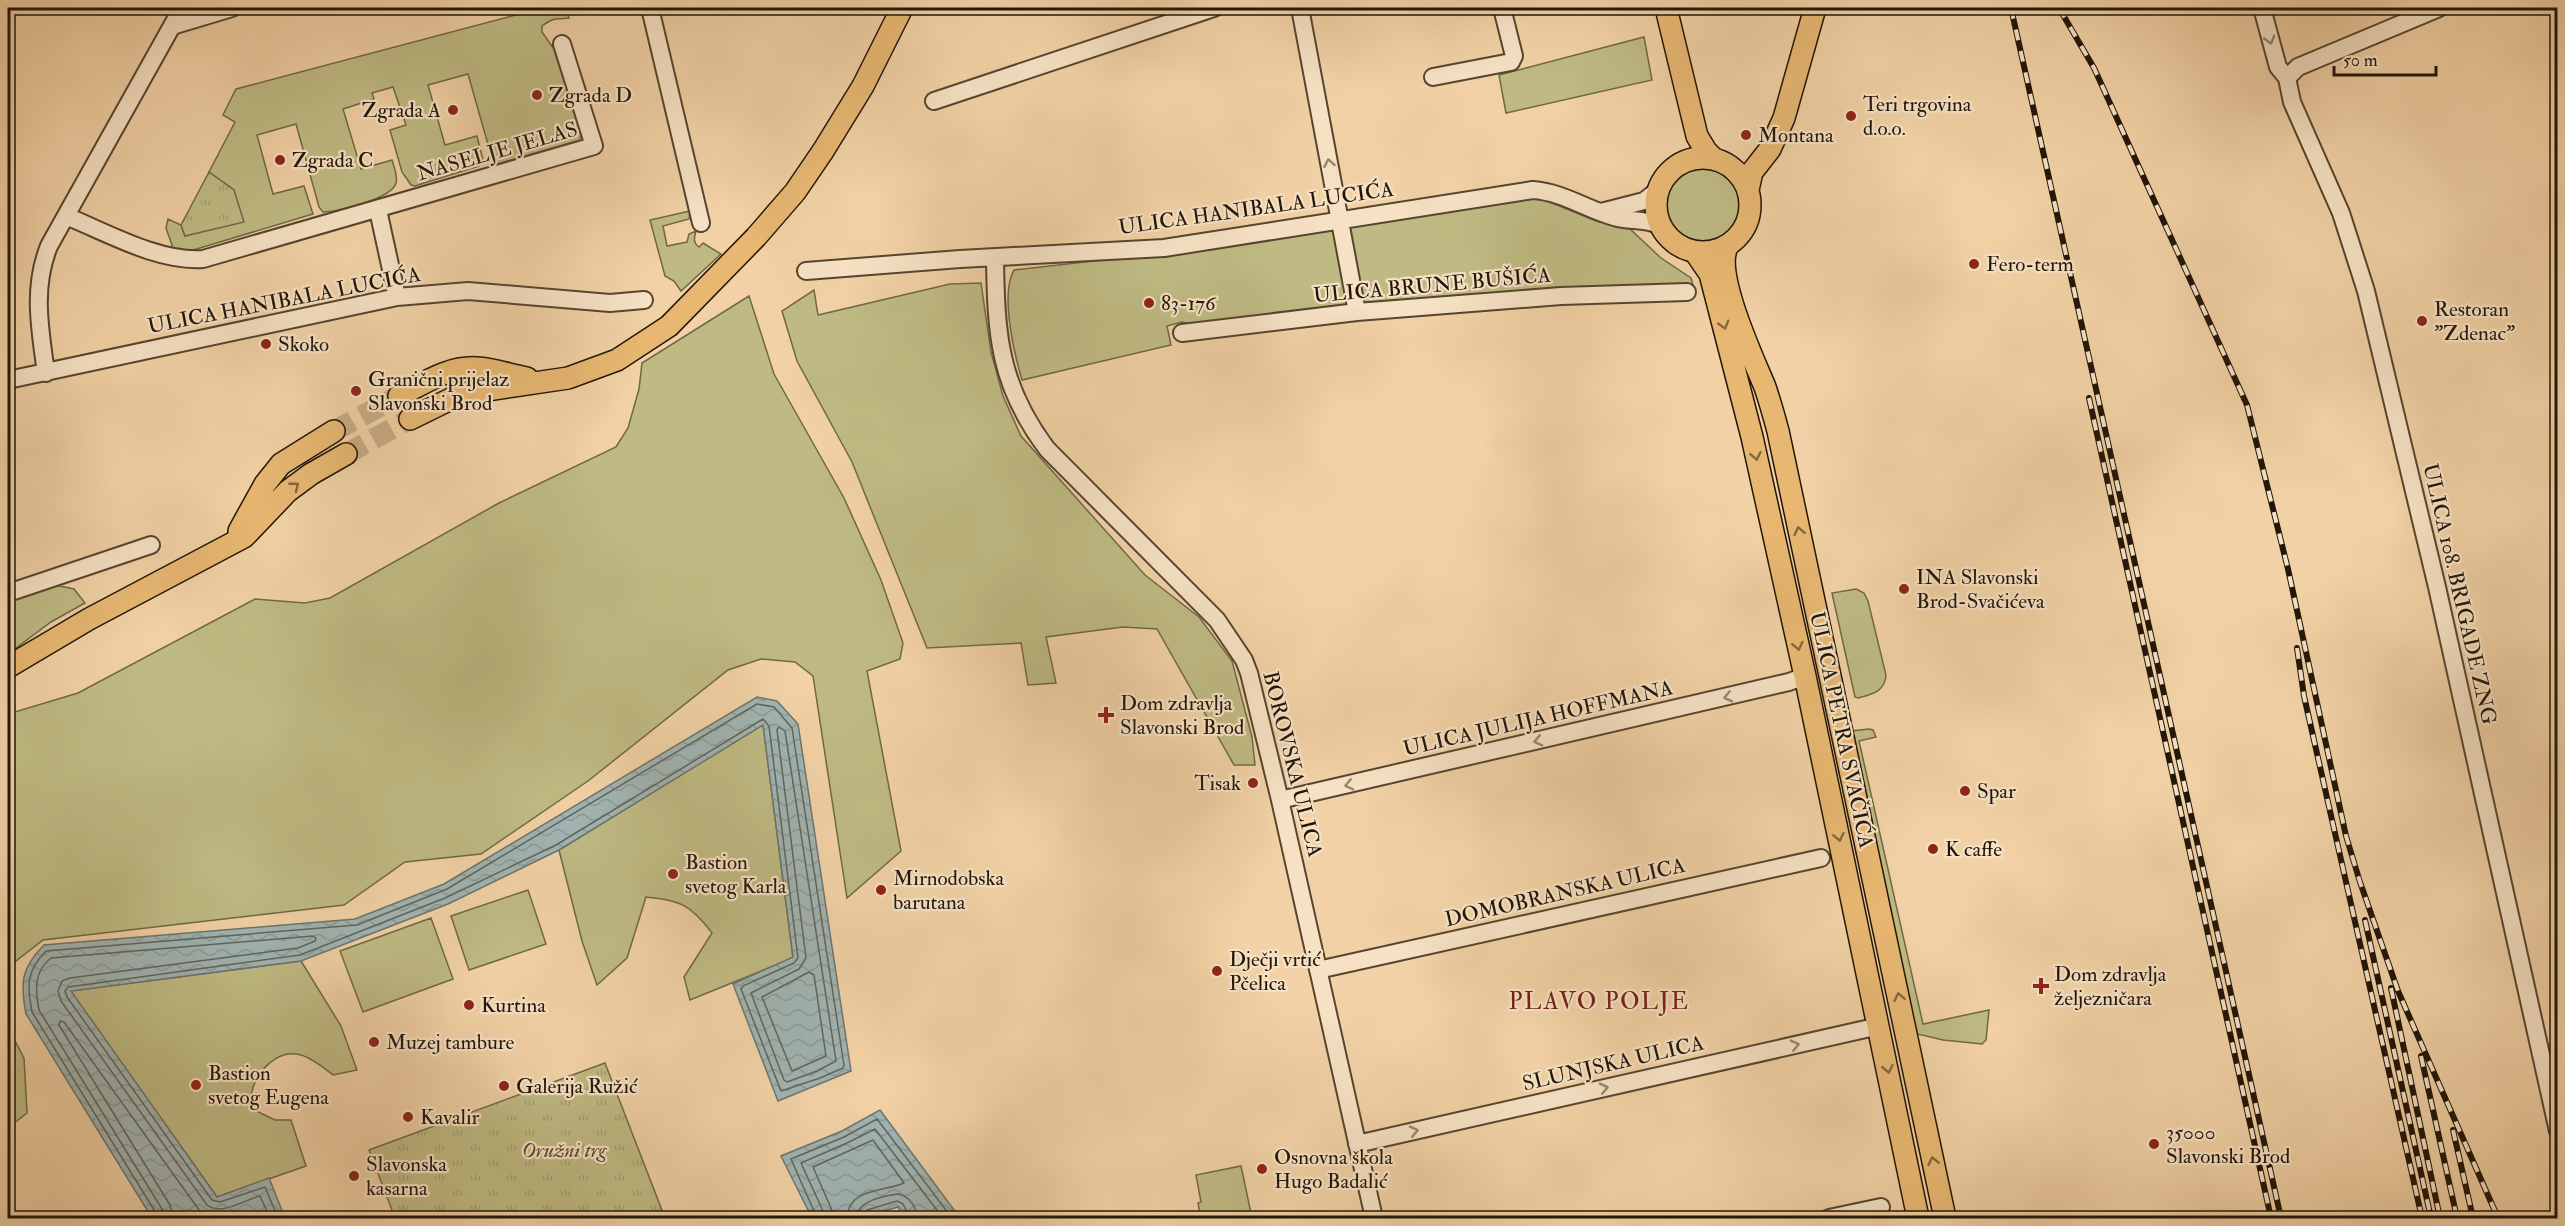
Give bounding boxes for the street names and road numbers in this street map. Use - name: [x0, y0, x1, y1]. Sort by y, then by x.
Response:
- street label: NASELJE JELAS: [414, 116, 581, 187]
- street label: ULICA HANIBALA LUCIĆA: [1117, 176, 1395, 241]
- street label: ULICA HANIBALA LUCIĆA: [145, 261, 423, 340]
- street label: ULICA BRUNE BUŠIĆA: [1312, 262, 1552, 309]
- street label: ULICA 108. BRIGADE ZNG: [2416, 461, 2503, 727]
- street label: ULICA PETRA SVAČIĆA: [1803, 609, 1880, 851]
- street label: BOROVSKA ULICA: [1256, 668, 1329, 860]
- street label: ULICA JULIJA HOFFMANA: [1401, 674, 1676, 763]
- street label: DOMOBRANSKA ULICA: [1442, 852, 1688, 933]
- street label: SLUNJSKA ULICA: [1520, 1029, 1707, 1098]

